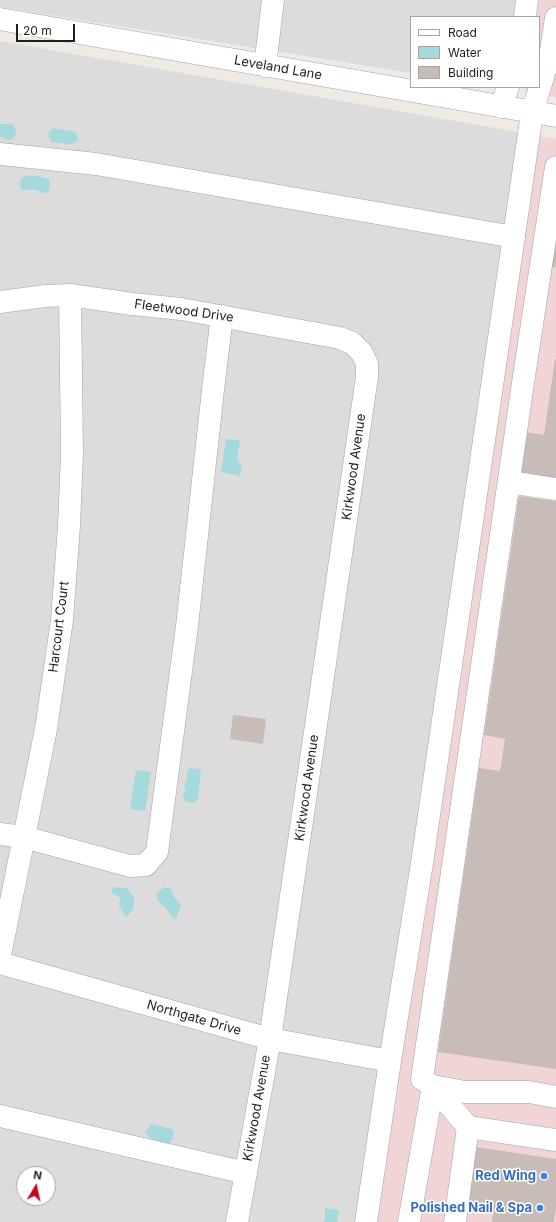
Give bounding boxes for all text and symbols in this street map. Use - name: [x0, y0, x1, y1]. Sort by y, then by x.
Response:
- scale bar: [18, 16, 77, 42]
- legend: [410, 16, 540, 88]
- text: 20 m: [23, 23, 52, 38]
- text: Road: [448, 25, 477, 40]
- text: Water: [448, 45, 481, 60]
- street label: Leveland Lane: [233, 53, 323, 83]
- text: Building: [448, 65, 493, 80]
- street label: Fleetwood Drive: [133, 296, 235, 326]
- street label: Kirkwood Avenue: [339, 413, 369, 521]
- street label: Harcourt Court: [46, 580, 72, 674]
- street label: Kirkwood Avenue: [292, 734, 322, 842]
- street label: Northgate Drive: [145, 997, 243, 1039]
- street label: Kirkwood Avenue: [240, 1054, 274, 1162]
- north arrow: [16, 1166, 56, 1206]
- text: N: [32, 1168, 43, 1183]
- place label: Red Wing: [475, 1168, 536, 1184]
- marker: Red Wing: [539, 1171, 549, 1181]
- place label: Polished Nail & Spa: [410, 1200, 532, 1216]
- marker: Polished Nail & Spa: [535, 1203, 545, 1213]

